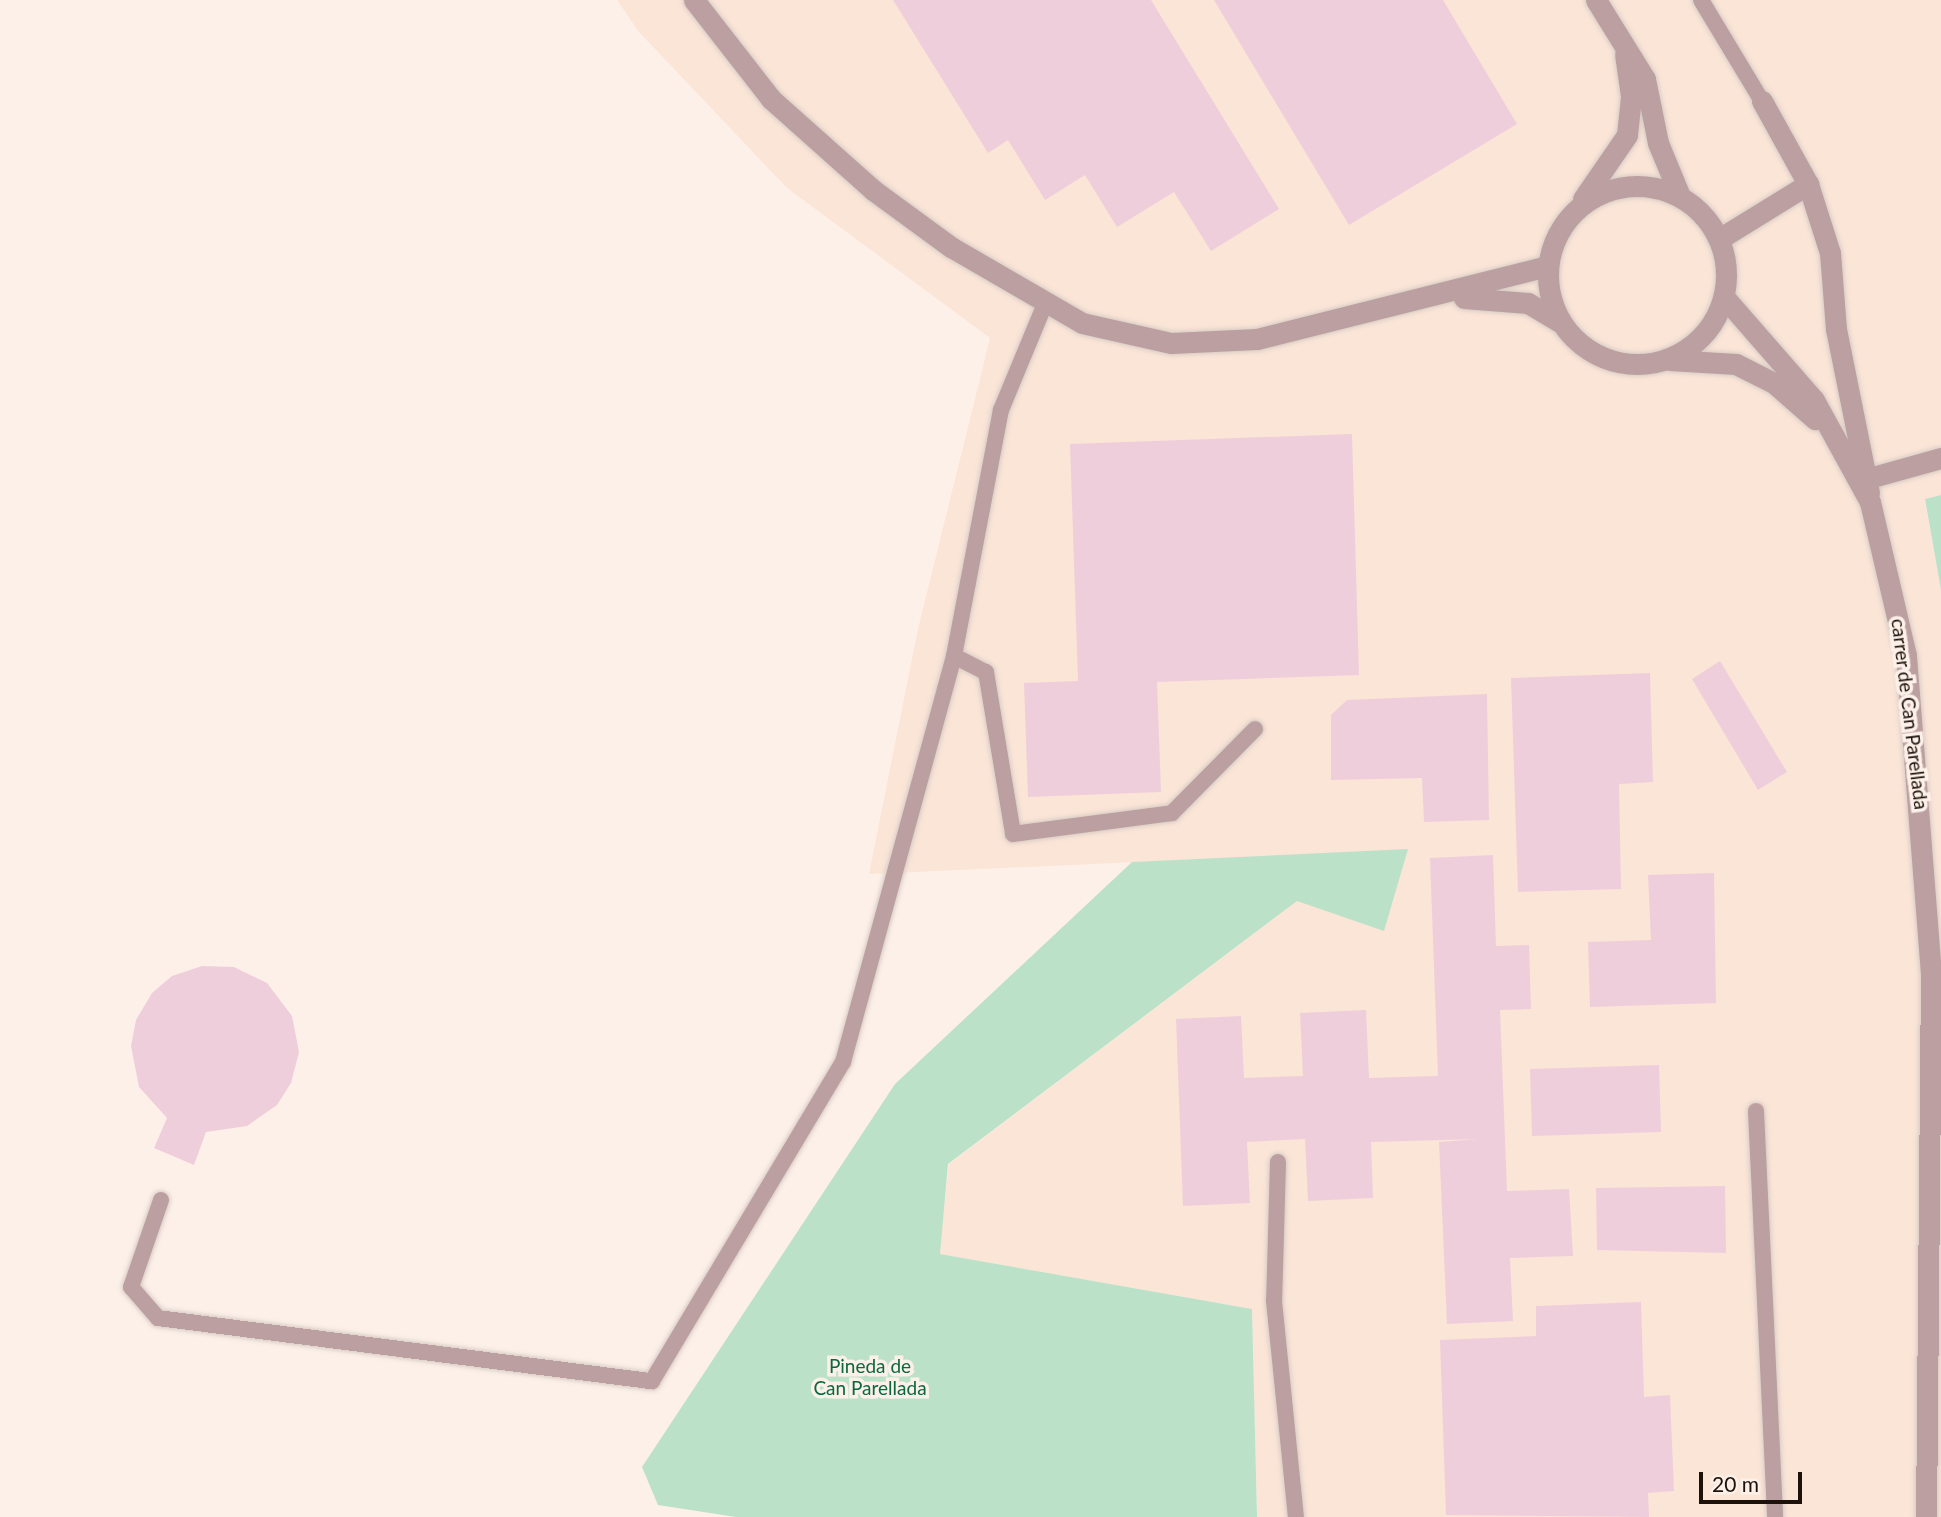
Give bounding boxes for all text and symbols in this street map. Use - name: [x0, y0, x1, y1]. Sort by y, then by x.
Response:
- street label: carrer de Can Parellada: [1887, 617, 1933, 811]
- park label: Pineda de Can Parellada: [813, 1355, 927, 1399]
- scale bar: [1703, 1458, 1806, 1502]
- text: 20 m: [1712, 1471, 1759, 1496]

